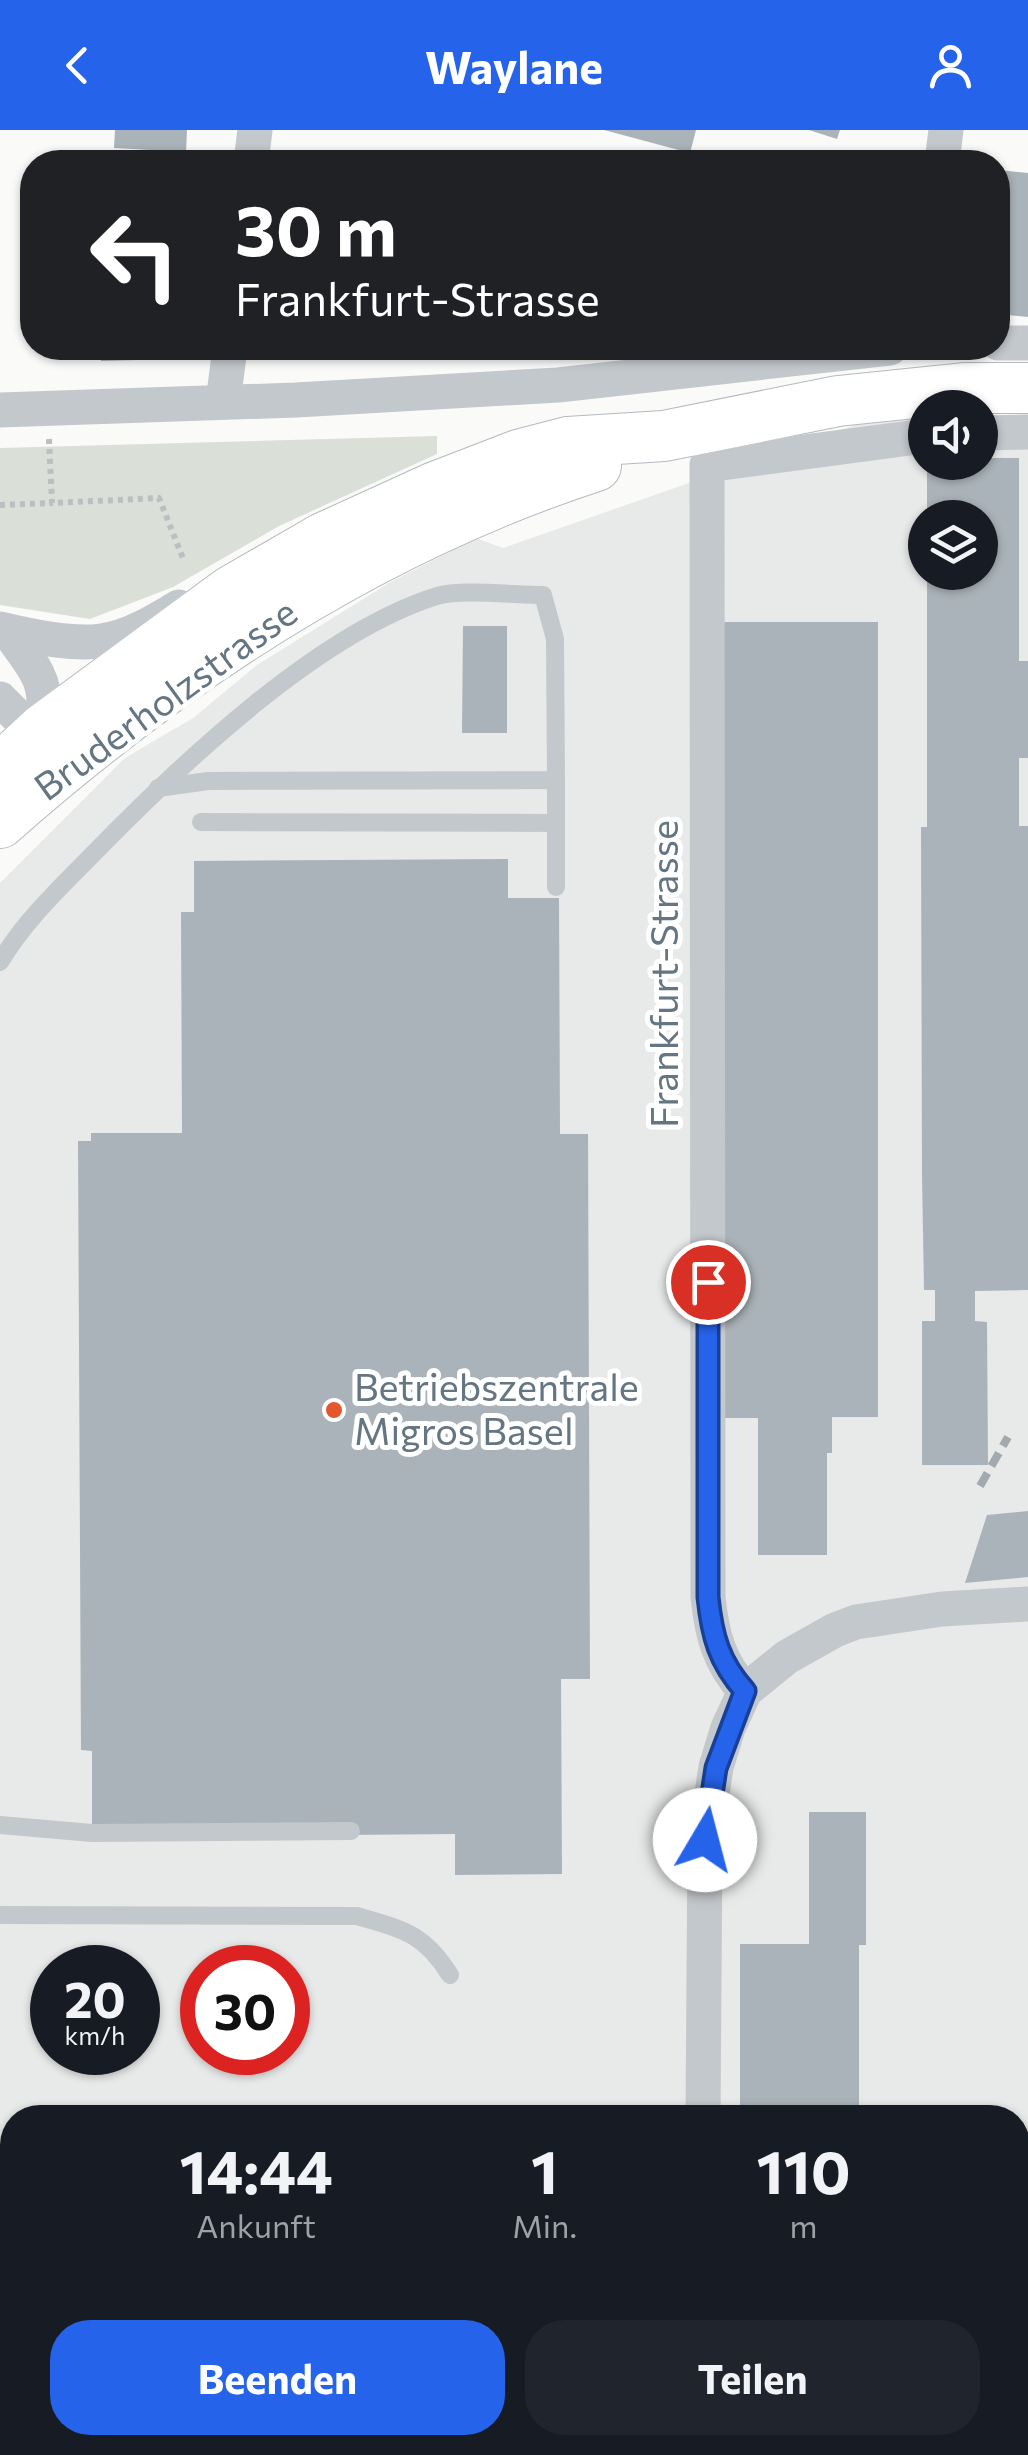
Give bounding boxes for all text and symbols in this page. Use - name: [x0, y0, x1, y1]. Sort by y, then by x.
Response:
- icon: back: [50, 38, 105, 93]
- text: Waylane: [425, 38, 603, 93]
- icon: person: [923, 38, 978, 93]
- text: 30 m: [235, 185, 397, 270]
- icon: left: [70, 190, 200, 320]
- text: Frankfurt-Strasse: [235, 270, 600, 325]
- map controls: [908, 390, 998, 590]
- button: sound: [908, 390, 998, 480]
- button: layers: [908, 500, 998, 590]
- street label: Bruderholzstrasse: [24, 587, 305, 809]
- street label: Frankfurt-Strasse: [639, 820, 686, 1128]
- pin: [666, 1240, 751, 1325]
- icon: arrive: [681, 1255, 736, 1310]
- place label: Betriebszentrale Migros Basel: [354, 1362, 639, 1453]
- marker: Betriebszentrale Migros Basel: [323, 1399, 345, 1421]
- position arrow: [653, 1788, 757, 1892]
- speed limit sign: 30: [180, 1945, 310, 2075]
- text: 20: [64, 1967, 126, 2028]
- text: km/h: [65, 2020, 125, 2050]
- text: 14:44: [179, 2133, 333, 2206]
- text: 1: [531, 2133, 558, 2206]
- text: 110: [756, 2133, 851, 2206]
- text: Ankunft: [196, 2205, 316, 2245]
- text: Min.: [512, 2205, 577, 2245]
- text: m: [790, 2205, 817, 2245]
- button: Beenden: [50, 2320, 505, 2435]
- button: Teilen: [525, 2320, 980, 2435]

